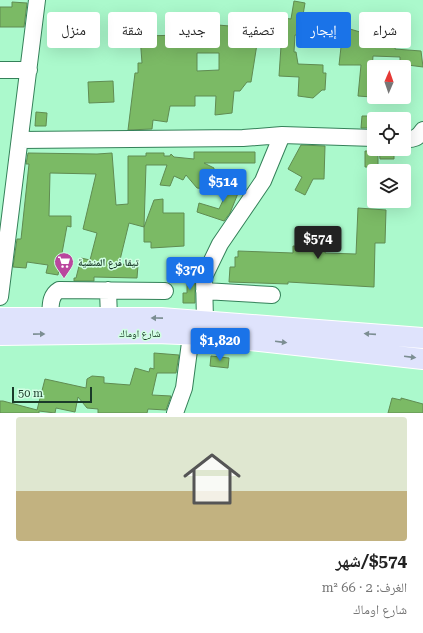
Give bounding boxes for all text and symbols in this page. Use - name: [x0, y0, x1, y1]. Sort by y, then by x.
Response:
- chip: منزل: [47, 12, 100, 48]
- chip: شقة: [108, 12, 157, 48]
- chip: جديد: [165, 12, 220, 48]
- chip: تصفية: [228, 12, 288, 48]
- chip: إيجار: [296, 12, 351, 48]
- chip: شراء: [359, 12, 411, 48]
- north arrow: [367, 60, 411, 104]
- map controls: [367, 60, 411, 208]
- button: locate: [367, 112, 411, 156]
- button: layers: [367, 164, 411, 208]
- pin: $514: [199, 169, 247, 203]
- text: $514: [208, 174, 238, 189]
- pin: $574: [294, 226, 342, 260]
- text: $574: [303, 231, 333, 246]
- supermarket icon: تيقا فرع المنشية: [53, 251, 75, 279]
- place label: تيقا فرع المنشية: [78, 257, 139, 270]
- pin: $370: [166, 257, 214, 291]
- text: $370: [175, 262, 205, 277]
- one-way arrow: [151, 315, 163, 322]
- street label: شارع اوماك: [119, 328, 161, 340]
- pin: $1,820: [187, 328, 253, 362]
- one-way arrow: [364, 330, 376, 337]
- one-way arrow: [33, 331, 46, 337]
- text: $1,820: [200, 333, 240, 348]
- one-way arrow: [275, 339, 287, 346]
- one-way arrow: [404, 354, 416, 361]
- scale bar: [12, 385, 92, 404]
- text: 50 m: [18, 387, 43, 400]
- icon: home: [176, 443, 248, 515]
- text: $574/شهر: [336, 551, 407, 571]
- text: الغرف: 2 · 66 m²: [322, 580, 407, 595]
- text: شارع اوماك: [353, 602, 407, 617]

